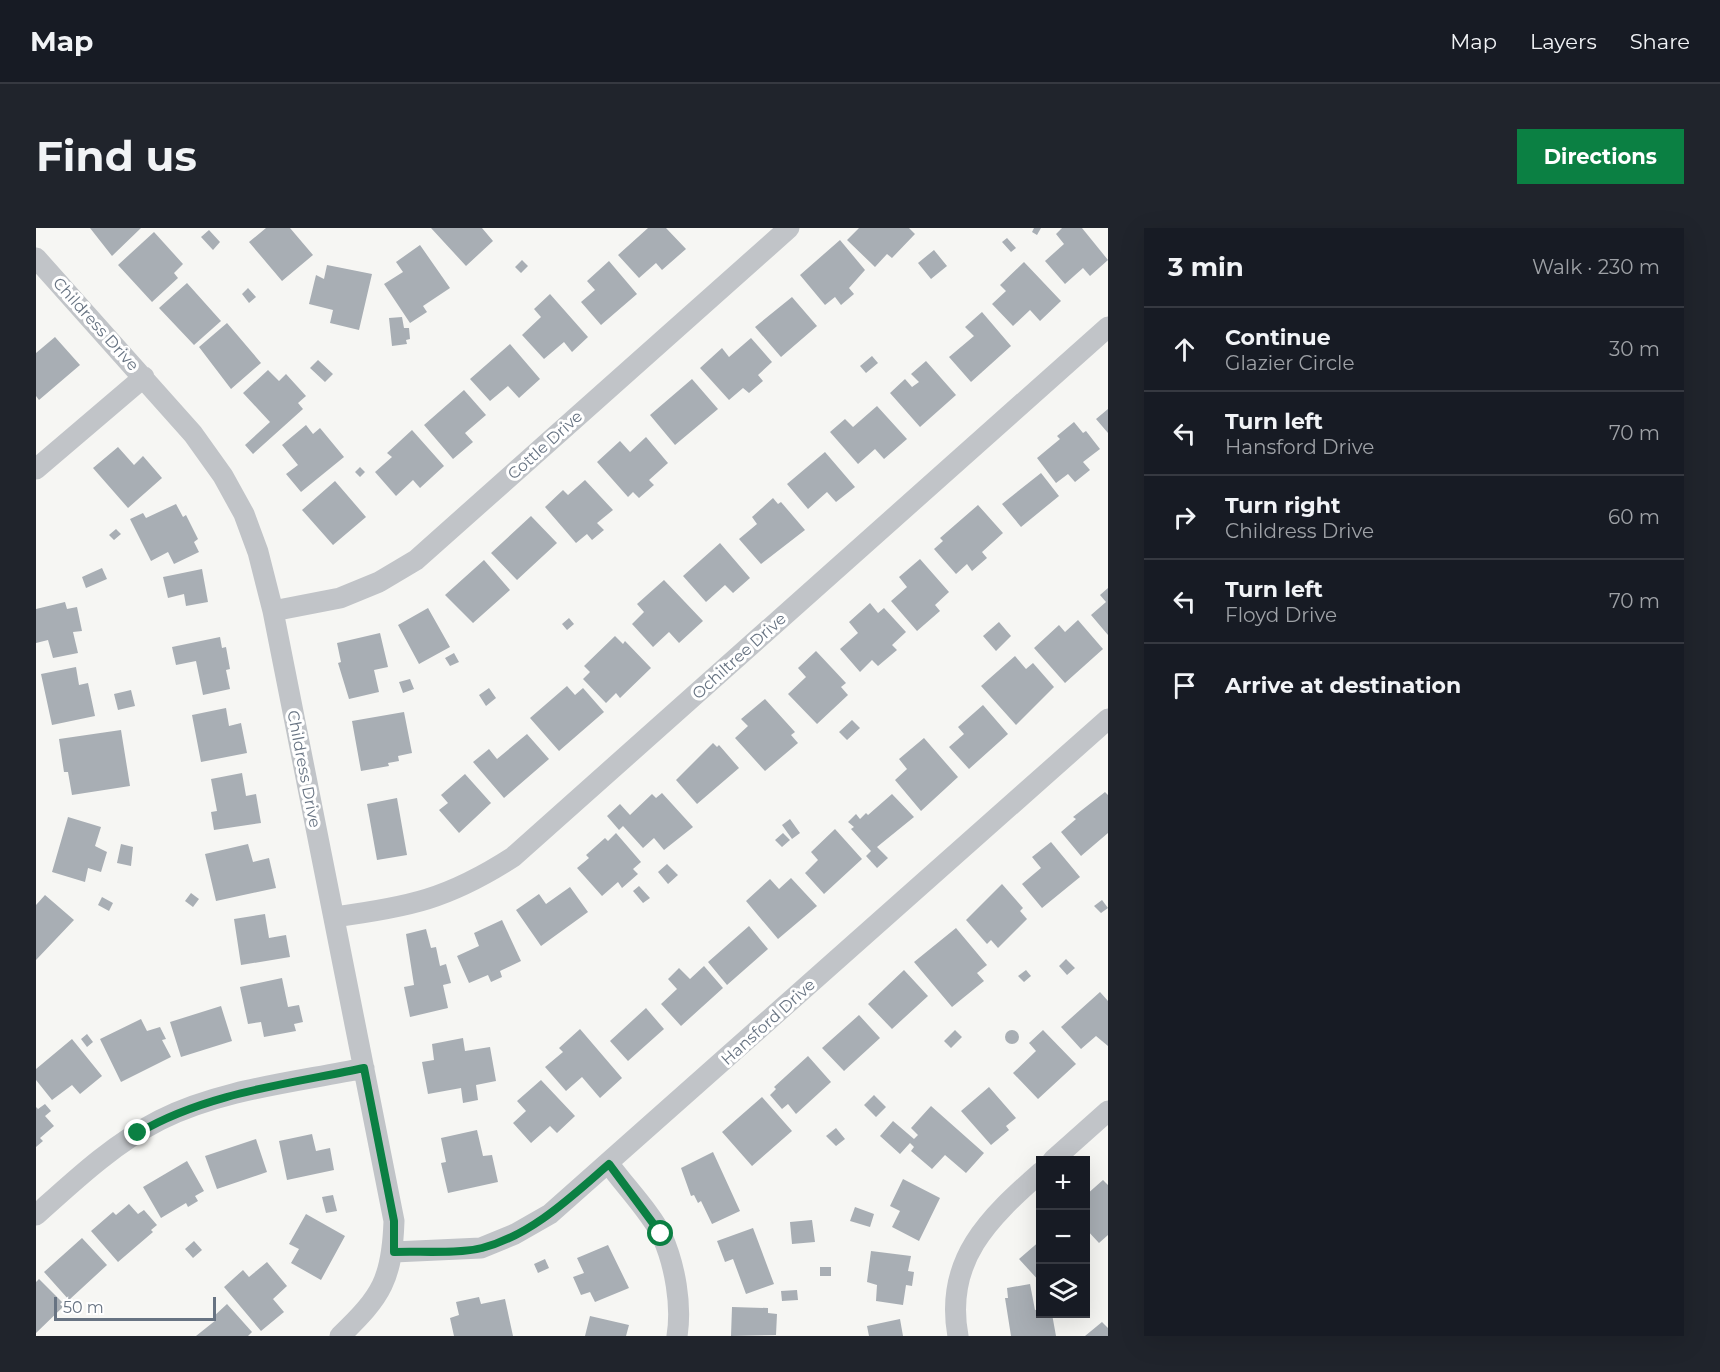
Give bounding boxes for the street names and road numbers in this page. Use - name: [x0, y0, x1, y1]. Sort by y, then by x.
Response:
- street label: Childress Drive: [49, 273, 143, 375]
- street label: Cottle Drive: [504, 407, 586, 483]
- street label: Ochiltree Drive: [688, 609, 790, 703]
- street label: Childress Drive: [283, 709, 325, 829]
- street label: Hansford Drive: [717, 975, 819, 1069]

